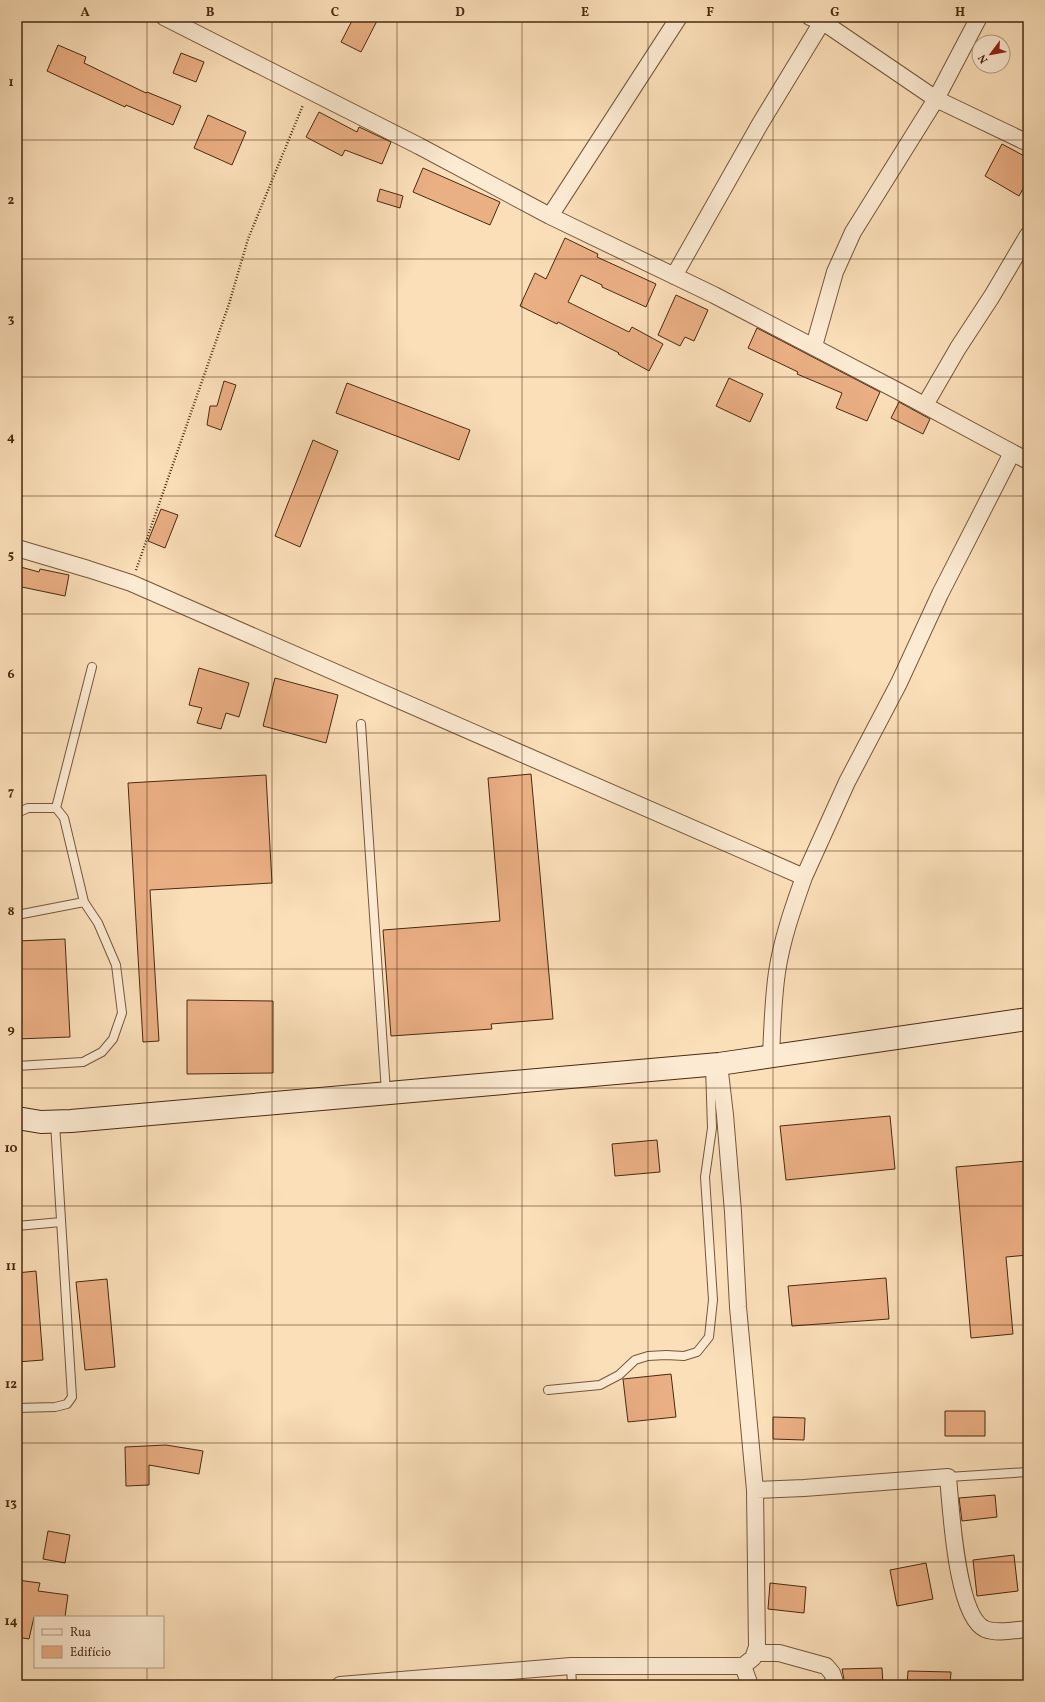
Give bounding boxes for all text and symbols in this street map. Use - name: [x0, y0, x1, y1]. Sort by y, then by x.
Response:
- text: A: [80, 4, 90, 22]
- text: B: [206, 4, 215, 22]
- text: C: [331, 4, 339, 22]
- text: D: [455, 4, 465, 22]
- text: E: [581, 4, 589, 22]
- text: F: [706, 4, 714, 22]
- text: G: [830, 4, 840, 22]
- text: H: [955, 4, 965, 22]
- north arrow: [971, 34, 1011, 74]
- text: N: [975, 51, 992, 66]
- text: 1: [8, 74, 14, 92]
- text: 2: [8, 192, 15, 210]
- text: 3: [8, 311, 15, 329]
- text: 4: [7, 429, 15, 447]
- text: 5: [8, 547, 14, 565]
- text: 6: [7, 666, 15, 684]
- text: 7: [8, 784, 14, 802]
- text: 8: [7, 903, 15, 921]
- text: 9: [7, 1021, 15, 1039]
- text: 10: [4, 1140, 18, 1158]
- text: 11: [6, 1258, 16, 1276]
- text: 12: [5, 1376, 17, 1394]
- text: 13: [5, 1495, 17, 1513]
- text: 14: [4, 1613, 18, 1631]
- legend: [34, 1616, 164, 1668]
- text: Rua: [70, 1625, 91, 1641]
- text: Edifício: [70, 1645, 111, 1661]

